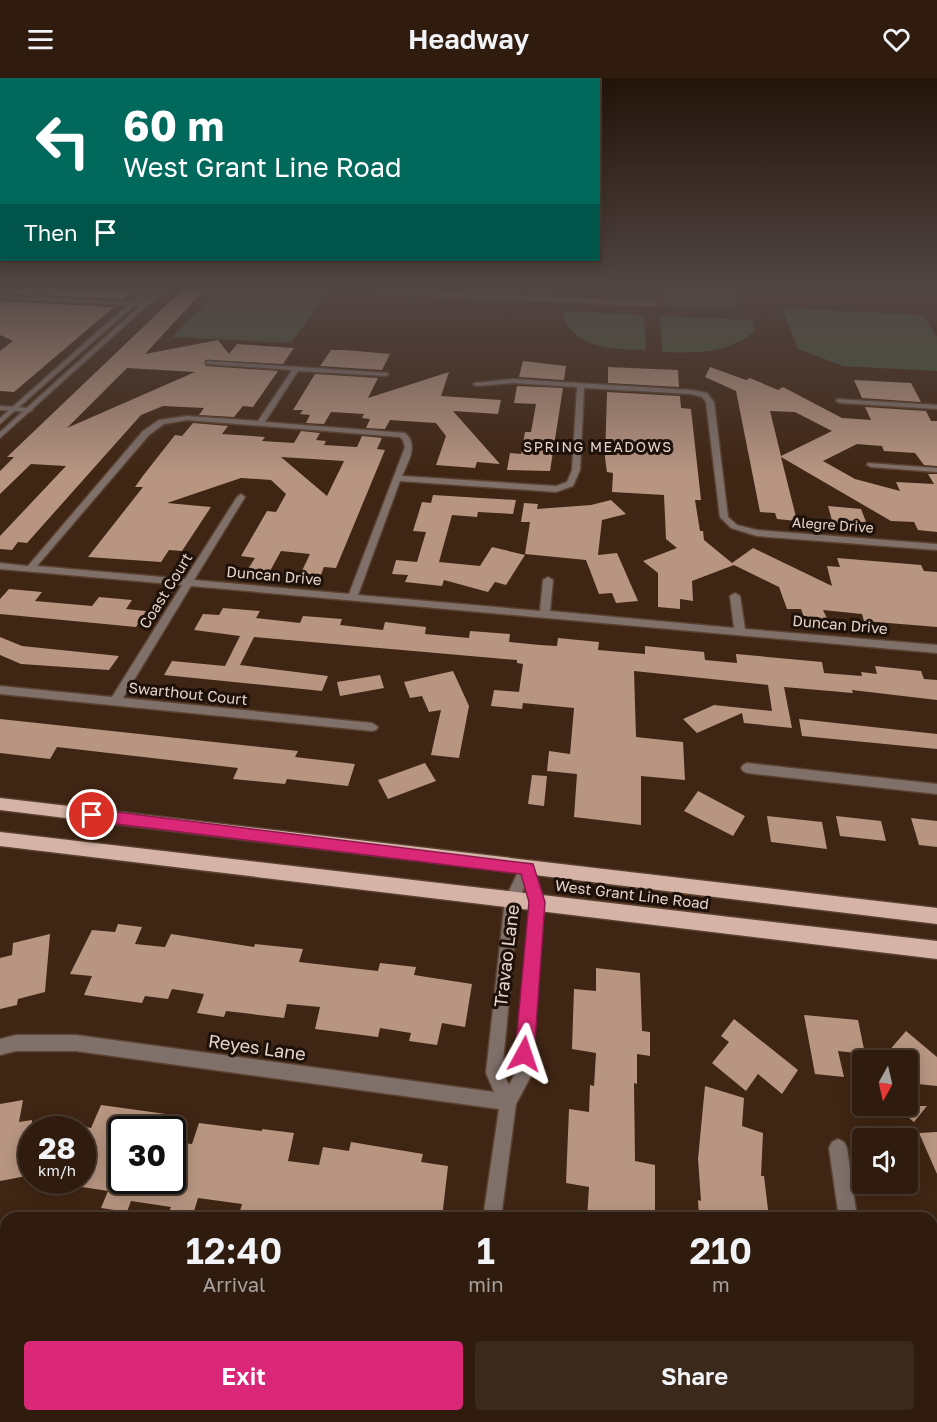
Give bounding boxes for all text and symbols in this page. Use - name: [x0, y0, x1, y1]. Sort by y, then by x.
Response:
- icon: menu: [24, 23, 57, 56]
- text: Headway: [408, 23, 529, 55]
- icon: heart: [880, 23, 913, 56]
- text: 60 m: [123, 100, 224, 150]
- icon: left: [24, 102, 102, 180]
- text: West Grant Line Road: [123, 151, 402, 183]
- icon: arrive: [89, 216, 122, 249]
- text: Then: [24, 219, 77, 246]
- district label: SPRING MEADOWS: [523, 438, 673, 455]
- street label: Alegre Drive: [792, 513, 874, 536]
- street label: Coast Court: [135, 549, 196, 632]
- street label: Duncan Drive: [226, 562, 323, 588]
- street label: Duncan Drive: [792, 611, 889, 637]
- street label: Swarthout Court: [128, 678, 248, 708]
- pin: [66, 789, 117, 840]
- icon: arrive: [75, 798, 108, 831]
- street label: West Grant Line Road: [554, 876, 710, 912]
- street label: Travao Lane: [489, 903, 523, 1008]
- position arrow: [492, 1022, 556, 1086]
- street label: Reyes Lane: [207, 1029, 307, 1065]
- north arrow: [852, 1050, 918, 1116]
- map controls: [852, 1050, 918, 1194]
- speed limit sign: 30: [108, 1116, 186, 1194]
- button: sound: [852, 1128, 918, 1194]
- text: 28: [38, 1130, 76, 1166]
- text: km/h: [38, 1161, 76, 1179]
- text: 12:40: [186, 1229, 282, 1272]
- text: 1: [477, 1229, 495, 1272]
- text: 210: [689, 1229, 752, 1272]
- text: Arrival: [203, 1272, 265, 1296]
- text: min: [468, 1272, 504, 1296]
- text: m: [712, 1272, 730, 1296]
- button: Exit: [24, 1341, 463, 1410]
- button: Share: [475, 1341, 914, 1410]

